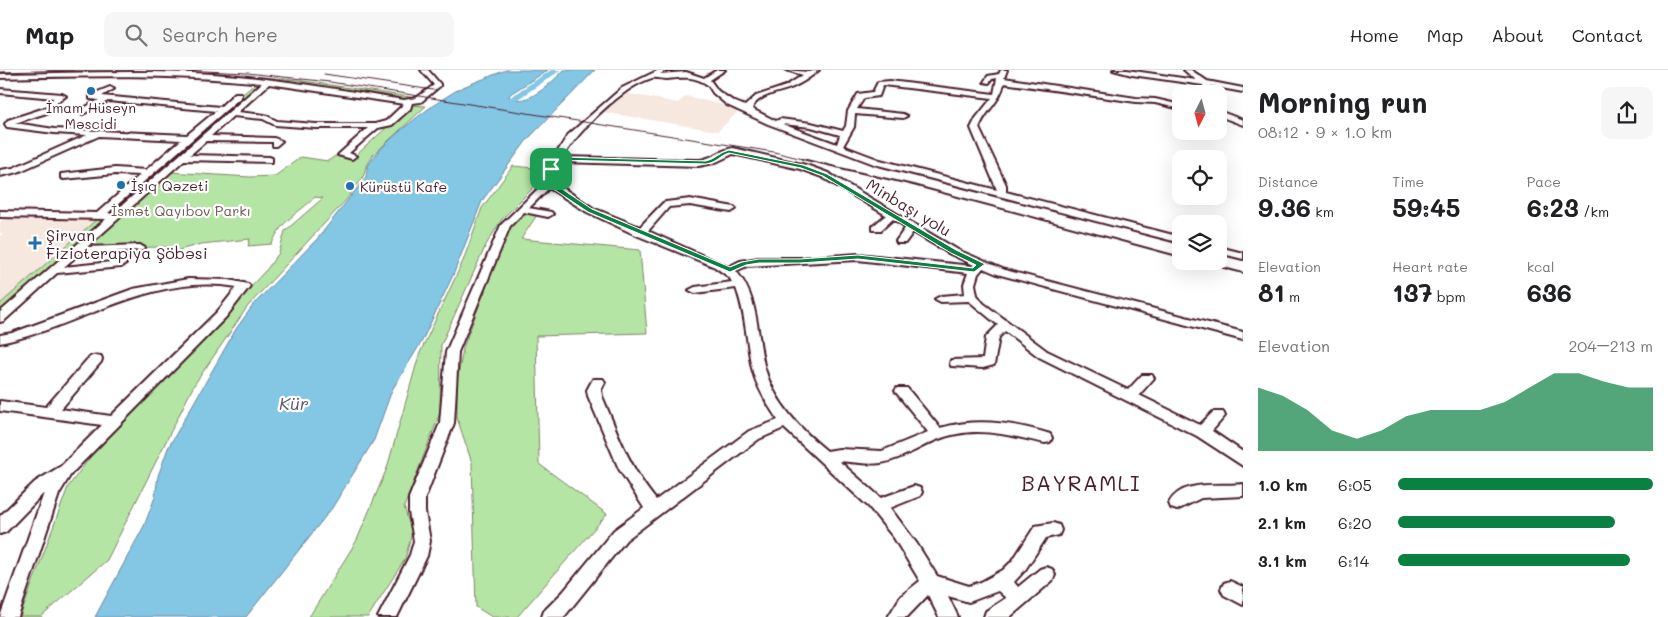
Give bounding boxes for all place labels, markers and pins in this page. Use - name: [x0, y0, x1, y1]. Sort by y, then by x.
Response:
- marker: İmam Hüseyn Məscidi: [85, 85, 97, 97]
- place label: İmam Hüseyn Məscidi: [46, 98, 136, 133]
- pin: [530, 148, 572, 190]
- place label: İşıq Qəzeti: [131, 176, 208, 195]
- place label: Kürüstü Kafe: [360, 177, 447, 196]
- marker: İşıq Qəzeti: [115, 179, 127, 191]
- marker: Kürüstü Kafe: [344, 180, 356, 192]
- place label: Şirvan Fizioterapiya Şöbəsi: [46, 224, 208, 263]
- marker: Şirvan Fizioterapiya Şöbəsi: [28, 236, 42, 250]

